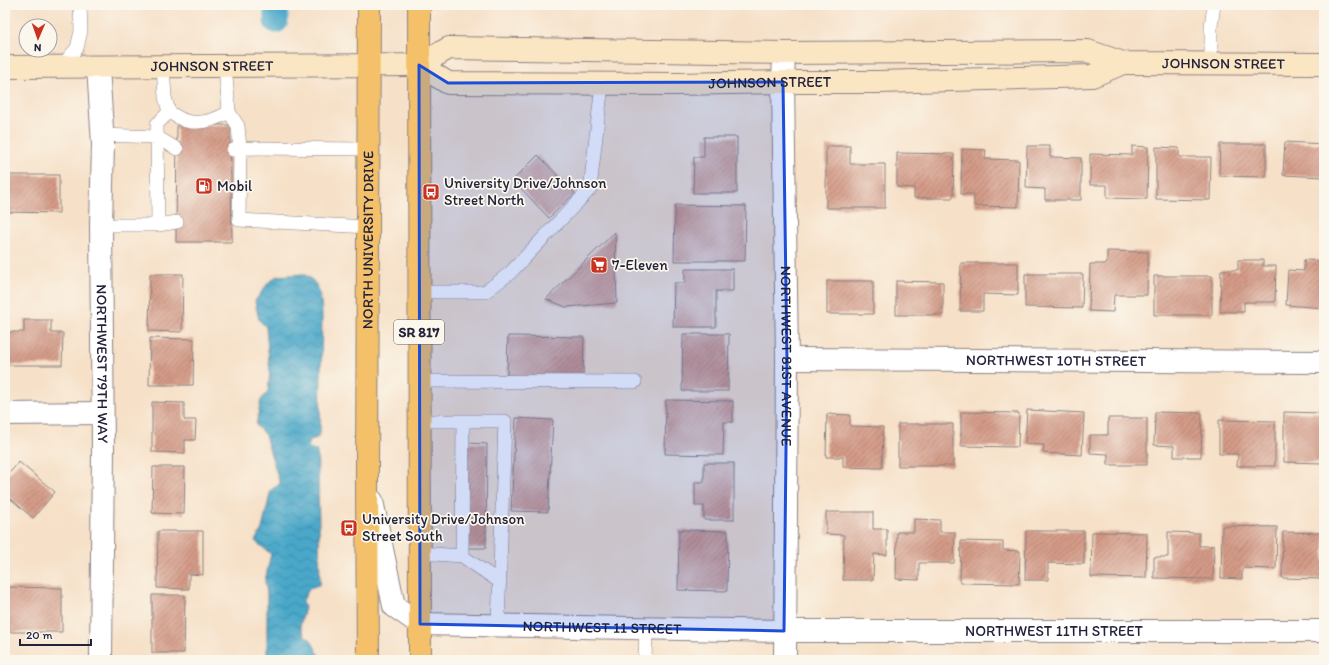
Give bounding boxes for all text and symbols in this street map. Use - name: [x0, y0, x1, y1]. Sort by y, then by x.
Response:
- north arrow: [18, 18, 58, 58]
- text: N: [34, 41, 42, 54]
- street label: JOHNSON STREET: [1162, 54, 1285, 73]
- street label: JOHNSON STREET: [151, 57, 274, 75]
- street label: JOHNSON STREET: [708, 73, 832, 92]
- street label: NORTH UNIVERSITY DRIVE: [359, 151, 377, 329]
- place label: University Drive/Johnson Street North: [444, 174, 607, 209]
- fuel station icon: Mobil: [194, 176, 214, 196]
- place label: Mobil: [217, 177, 253, 195]
- bus stop icon: University Drive/Johnson Street North: [421, 182, 441, 202]
- supermarket icon: 7-Eleven: [589, 255, 609, 275]
- place label: 7-Eleven: [612, 256, 668, 274]
- street label: NORTHWEST 81ST AVENUE: [777, 265, 796, 446]
- street label: NORTHWEST 79TH WAY: [93, 284, 112, 444]
- road number: SR 817: [394, 320, 444, 344]
- street label: NORTHWEST 10TH STREET: [966, 351, 1147, 370]
- place label: University Drive/Johnson Street South: [362, 510, 525, 545]
- bus stop icon: University Drive/Johnson Street South: [339, 518, 359, 538]
- street label: NORTHWEST 11 STREET: [522, 617, 682, 638]
- scale bar: [20, 621, 91, 647]
- street label: NORTHWEST 11TH STREET: [965, 622, 1144, 640]
- text: 20 m: [26, 628, 53, 642]

